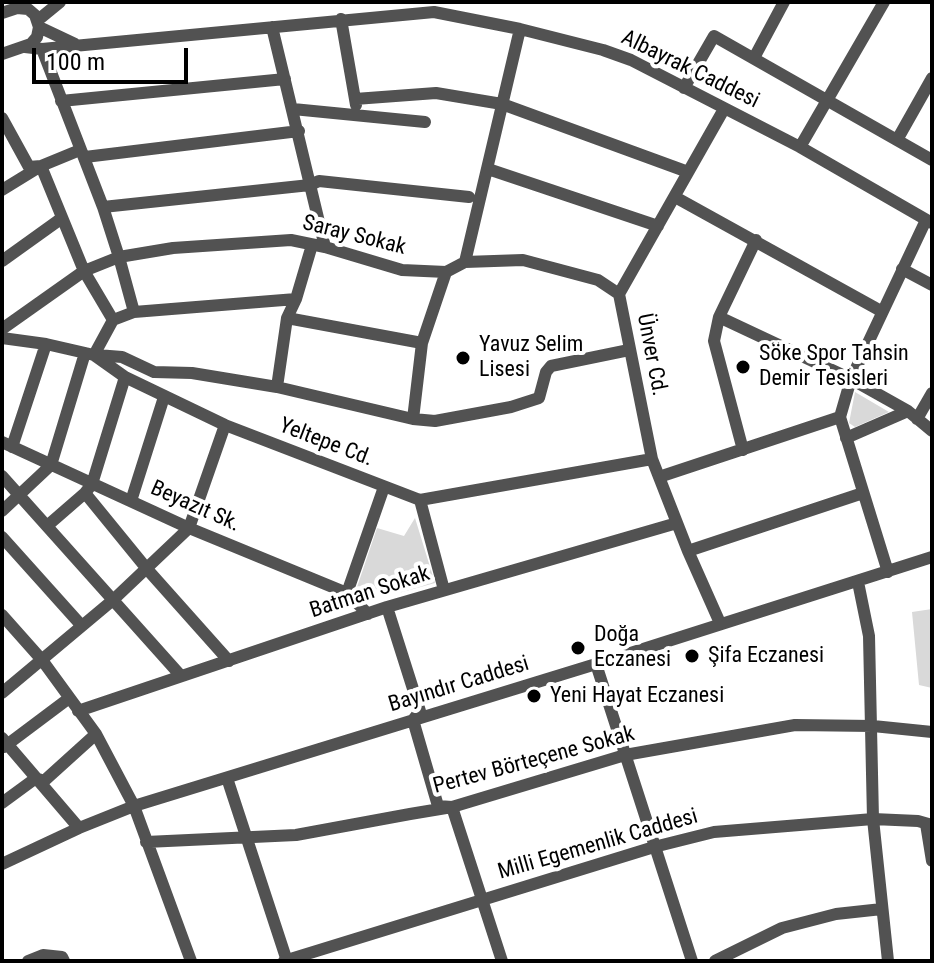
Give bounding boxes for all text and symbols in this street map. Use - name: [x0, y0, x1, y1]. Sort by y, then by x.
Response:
- street label: Albayrak Caddesi: [617, 25, 763, 115]
- scale bar: [36, 32, 192, 82]
- text: 100 m: [46, 48, 105, 76]
- street label: Saray Sokak: [300, 210, 408, 262]
- street label: Ünver Cd.: [630, 311, 672, 399]
- place label: Yavuz Selim Lisesi: [479, 332, 583, 384]
- place label: Söke Spor Tahsin Demir Tesisleri: [759, 341, 909, 392]
- marker: Yavuz Selim Lisesi: [454, 349, 472, 367]
- marker: Söke Spor Tahsin Demir Tesisleri: [734, 358, 752, 376]
- street label: Yeltepe Cd.: [275, 413, 377, 473]
- street label: Beyazıt Sk.: [146, 476, 244, 538]
- street label: Batman Sokak: [307, 561, 433, 625]
- place label: Doğa Eczanesi: [594, 622, 671, 674]
- marker: Doğa Eczanesi: [569, 639, 587, 657]
- place label: Şifa Eczanesi: [708, 643, 824, 669]
- marker: Şifa Eczanesi: [683, 647, 701, 665]
- street label: Bayındır Caddesi: [386, 651, 532, 719]
- place label: Yeni Hayat Eczanesi: [550, 683, 724, 709]
- marker: Yeni Hayat Eczanesi: [525, 687, 543, 705]
- street label: Pertev Börteçene Sokak: [431, 721, 637, 801]
- street label: Milli Egemenlik Caddesi: [495, 804, 701, 886]

